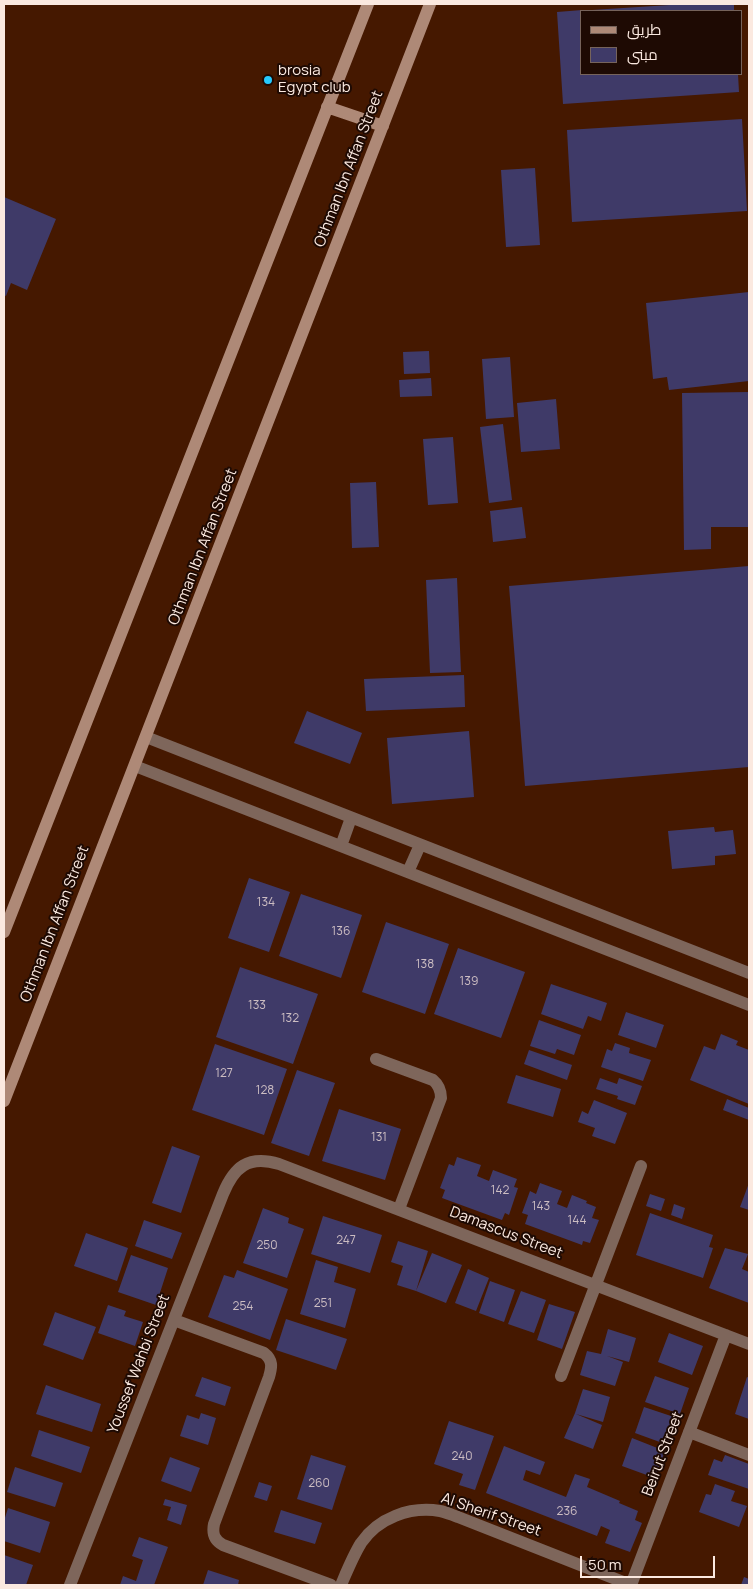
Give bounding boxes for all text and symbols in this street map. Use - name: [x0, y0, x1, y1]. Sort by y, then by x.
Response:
- legend: [580, 10, 743, 75]
- text: طريق: [627, 19, 661, 40]
- text: مبنى: [627, 44, 658, 65]
- place label: brosia Egypt club: [278, 62, 351, 97]
- marker: brosia Egypt club: [262, 74, 274, 86]
- street label: Othman Ibn Affan Street: [311, 88, 387, 250]
- street label: Othman Ibn Affan Street: [165, 466, 241, 628]
- street label: Othman Ibn Affan Street: [17, 843, 93, 1005]
- house number: 134: [257, 896, 275, 910]
- house number: 136: [332, 925, 350, 939]
- house number: 138: [416, 958, 434, 972]
- house number: 139: [460, 975, 478, 989]
- house number: 133: [248, 999, 266, 1013]
- house number: 132: [281, 1012, 299, 1026]
- house number: 127: [215, 1067, 233, 1081]
- house number: 128: [256, 1084, 274, 1098]
- house number: 131: [371, 1131, 387, 1145]
- house number: 142: [491, 1184, 509, 1198]
- house number: 143: [532, 1200, 550, 1214]
- street label: Damascus Street: [447, 1203, 565, 1263]
- house number: 144: [568, 1214, 586, 1228]
- house number: 247: [336, 1234, 356, 1248]
- house number: 250: [256, 1239, 278, 1253]
- street label: Youssef Wahbi Street: [104, 1292, 174, 1436]
- house number: 251: [314, 1297, 332, 1311]
- house number: 254: [233, 1300, 253, 1314]
- street label: Beirut Street: [639, 1409, 687, 1499]
- house number: 240: [452, 1450, 472, 1464]
- house number: 260: [308, 1477, 330, 1491]
- street label: Al Sherif Street: [439, 1490, 543, 1540]
- house number: 236: [557, 1505, 577, 1519]
- scale bar: [583, 1546, 718, 1578]
- text: 50 m: [588, 1554, 622, 1575]

